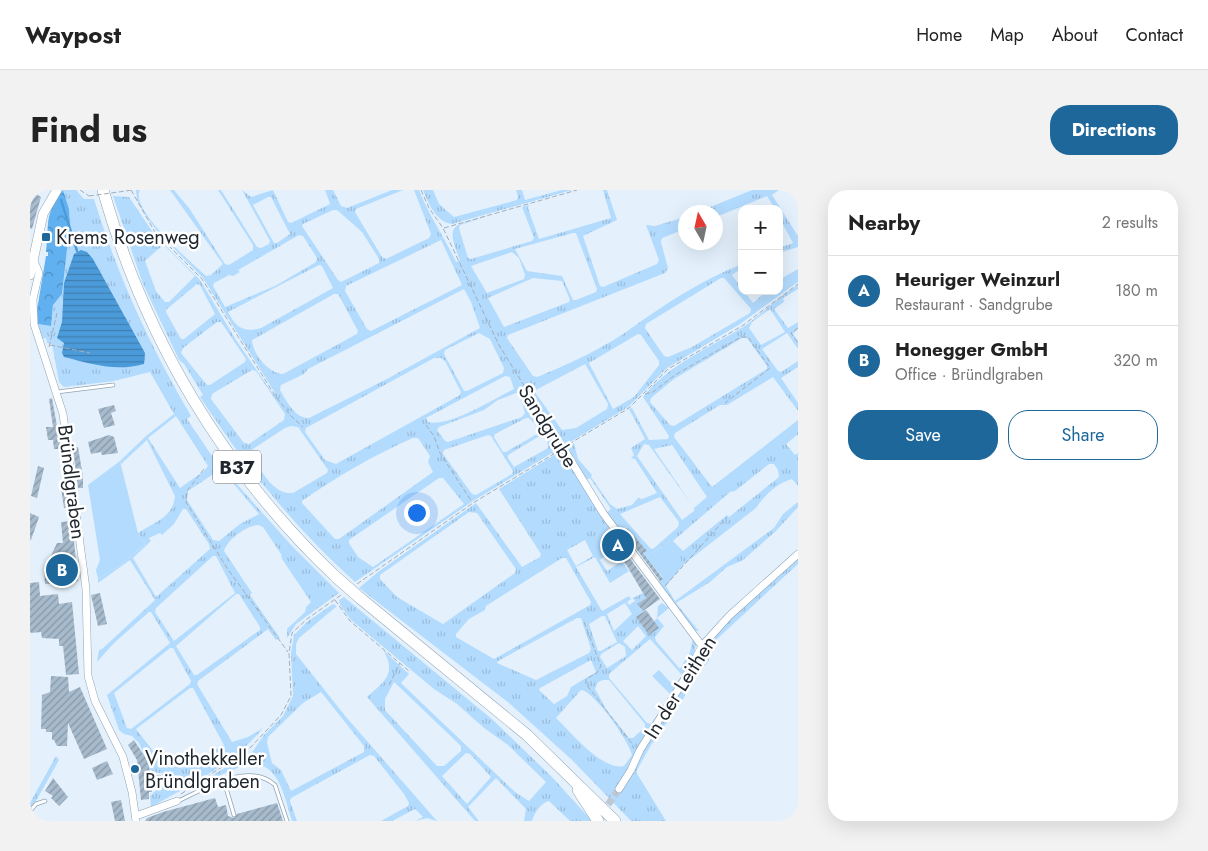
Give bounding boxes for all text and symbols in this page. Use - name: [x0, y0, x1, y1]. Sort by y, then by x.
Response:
- text: Waypost: [25, 17, 121, 52]
- text: Home: [916, 22, 962, 48]
- text: Map: [990, 22, 1024, 48]
- text: About: [1052, 22, 1097, 48]
- text: Contact: [1125, 22, 1183, 48]
- text: Find us: [30, 105, 147, 155]
- button: Directions: [1050, 105, 1178, 155]
- north arrow: [678, 205, 723, 250]
- map controls: [738, 205, 783, 295]
- button: +: [738, 205, 783, 250]
- text: Nearby: [848, 208, 920, 238]
- text: 2 results: [1102, 211, 1158, 234]
- place label: Krems Rosenweg: [56, 223, 200, 252]
- marker: Krems Rosenweg: [40, 231, 52, 243]
- button: −: [738, 250, 783, 295]
- text: Heuriger Weinzurl: [895, 266, 1060, 293]
- text: A: [858, 279, 870, 302]
- text: 180 m: [1115, 279, 1158, 302]
- text: Restaurant · Sandgrube: [895, 293, 1053, 316]
- text: Honegger GmbH: [895, 336, 1048, 363]
- text: B: [859, 349, 869, 372]
- text: 320 m: [1113, 349, 1158, 372]
- text: Office · Bründlgraben: [895, 363, 1043, 386]
- street label: Sandgrube: [511, 379, 585, 473]
- button: Save: [848, 410, 998, 460]
- button: Share: [1008, 410, 1158, 460]
- street label: Bründlgraben: [50, 423, 93, 541]
- road number: B37: [213, 450, 261, 484]
- your location: [404, 500, 430, 526]
- pin: A: [602, 526, 634, 564]
- pin: B: [46, 551, 78, 589]
- street label: In der Leithen: [637, 630, 724, 744]
- place label: Vinothekkeller Bründlgraben: [145, 744, 265, 796]
- marker: Vinothekkeller Bründlgraben: [129, 763, 141, 775]

